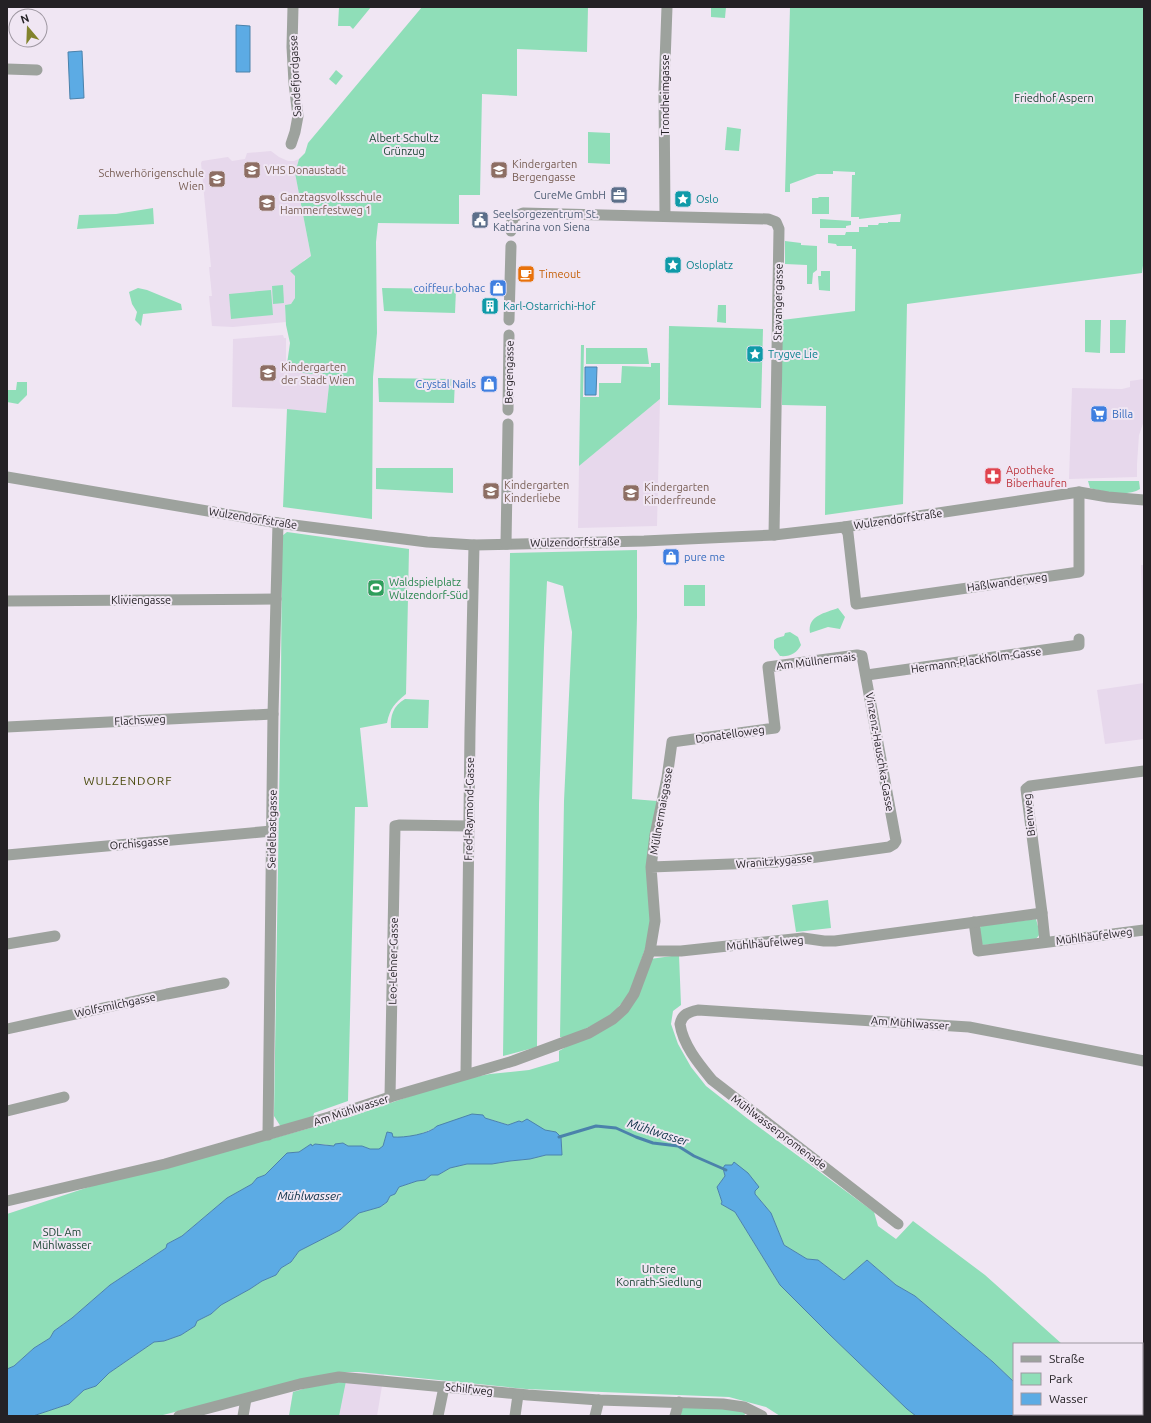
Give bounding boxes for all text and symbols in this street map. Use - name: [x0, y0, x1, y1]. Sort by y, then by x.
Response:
- north arrow: [8, 8, 48, 48]
- text: N: [19, 12, 31, 26]
- street label: Sandefjordgasse: [287, 35, 303, 117]
- street label: Trondheimgasse: [659, 54, 671, 136]
- park label: Friedhof Aspern: [1014, 92, 1094, 104]
- park label: Albert Schultz Grünzug: [369, 132, 439, 157]
- place label: Kindergarten Bergengasse: [512, 158, 577, 183]
- school or university icon: VHS Donaustadt: [242, 160, 262, 180]
- school or university icon: Kindergarten Bergengasse: [489, 160, 509, 180]
- place label: VHS Donaustadt: [265, 164, 347, 176]
- place label: Schwerhörigenschule Wien: [98, 167, 204, 192]
- school or university icon: Schwerhörigenschule Wien: [207, 169, 227, 189]
- office icon: CureMe GmbH: [609, 185, 629, 205]
- place label: CureMe GmbH: [534, 189, 606, 201]
- place icon: Oslo: [673, 189, 693, 209]
- place label: Ganztagsvolksschule Hammerfestweg 1: [280, 191, 382, 216]
- school or university icon: Ganztagsvolksschule Hammerfestweg 1: [257, 193, 277, 213]
- place label: Oslo: [696, 193, 719, 205]
- place label: Seelsorgezentrum St. Katharina von Siena: [493, 208, 599, 233]
- public building icon: Seelsorgezentrum St. Katharina von Siena: [470, 210, 490, 230]
- place icon: Osloplatz: [663, 255, 683, 275]
- place label: Osloplatz: [686, 259, 733, 271]
- street label: Stavangergasse: [771, 263, 785, 341]
- cafe icon: Timeout: [516, 264, 536, 284]
- place label: Timeout: [539, 268, 581, 280]
- shop icon: coiffeur bohac: [488, 278, 508, 298]
- place label: coiffeur bohac: [413, 282, 485, 294]
- building icon: Karl-Ostarrichi-Hof: [480, 296, 500, 316]
- place label: Karl-Ostarrichi-Hof: [503, 300, 596, 312]
- street label: Bergengasse: [502, 340, 516, 404]
- place icon: Trygve Lie: [745, 344, 765, 364]
- place label: Trygve Lie: [768, 348, 818, 360]
- place label: Kindergarten der Stadt Wien: [281, 361, 355, 386]
- school or university icon: Kindergarten der Stadt Wien: [258, 363, 278, 383]
- shop icon: Crystal Nails: [479, 374, 499, 394]
- place label: Crystal Nails: [416, 378, 476, 390]
- supermarket icon: Billa: [1089, 404, 1109, 424]
- place label: Billa: [1112, 408, 1133, 420]
- place label: Apotheke Biberhaufen: [1006, 464, 1067, 489]
- pharmacy icon: Apotheke Biberhaufen: [983, 466, 1003, 486]
- place label: Kindergarten Kinderliebe: [504, 479, 569, 504]
- school or university icon: Kindergarten Kinderliebe: [481, 481, 501, 501]
- place label: Kindergarten Kinderfreunde: [644, 481, 716, 506]
- school or university icon: Kindergarten Kinderfreunde: [621, 483, 641, 503]
- street label: Wulzendorfstraße: [208, 505, 298, 531]
- street label: Wulzendorfstraße: [853, 507, 943, 531]
- street label: Wulzendorfstraße: [530, 535, 620, 549]
- shop icon: pure me: [661, 547, 681, 567]
- place label: pure me: [684, 551, 725, 563]
- street label: Haßlwanderweg: [966, 570, 1048, 594]
- place label: Waldspielplatz Wulzendorf-Süd: [389, 576, 468, 601]
- sports icon: Waldspielplatz Wulzendorf-Süd: [366, 578, 386, 598]
- street label: Kliviengasse: [111, 594, 171, 606]
- street label: Hermann-Plackholm-Gasse: [910, 645, 1042, 675]
- street label: Am Müllnermais: [776, 650, 857, 672]
- street label: Vinzenz-Hauschka-Gasse: [864, 692, 896, 812]
- street label: Flachsweg: [114, 713, 166, 727]
- street label: Donatelloweg: [695, 723, 765, 745]
- street label: Fred-Raymond-Gasse: [462, 757, 476, 861]
- street label: Müllnermaisgasse: [647, 766, 675, 856]
- district label: WULZENDORF: [83, 774, 173, 787]
- street label: Seidelbastgasse: [265, 790, 279, 868]
- street label: Bienweg: [1021, 793, 1037, 837]
- street label: Orchisgasse: [109, 834, 169, 852]
- street label: Wranitzkygasse: [735, 852, 813, 870]
- street label: Leo-Lehner-Gasse: [386, 917, 400, 1005]
- street label: Mühlhäufelweg: [1055, 925, 1133, 947]
- street label: Mühlhäufelweg: [726, 934, 804, 952]
- street label: Wolfsmilchgasse: [73, 991, 157, 1019]
- street label: Am Mühlwasser: [871, 1014, 950, 1032]
- street label: Am Mühlwasser: [312, 1092, 391, 1128]
- street label: Mühlwasserpromenade: [729, 1092, 829, 1172]
- water label: Mühlwasser: [626, 1116, 690, 1148]
- water label: Mühlwasser: [277, 1189, 341, 1202]
- park label: SDL Am Mühlwasser: [33, 1226, 92, 1251]
- park label: Untere Konrath-Siedlung: [616, 1263, 702, 1288]
- legend: [1013, 1343, 1143, 1415]
- text: Straße: [1049, 1352, 1085, 1365]
- text: Park: [1049, 1372, 1073, 1385]
- street label: Schilfweg: [444, 1381, 494, 1397]
- text: Wasser: [1049, 1392, 1088, 1405]

